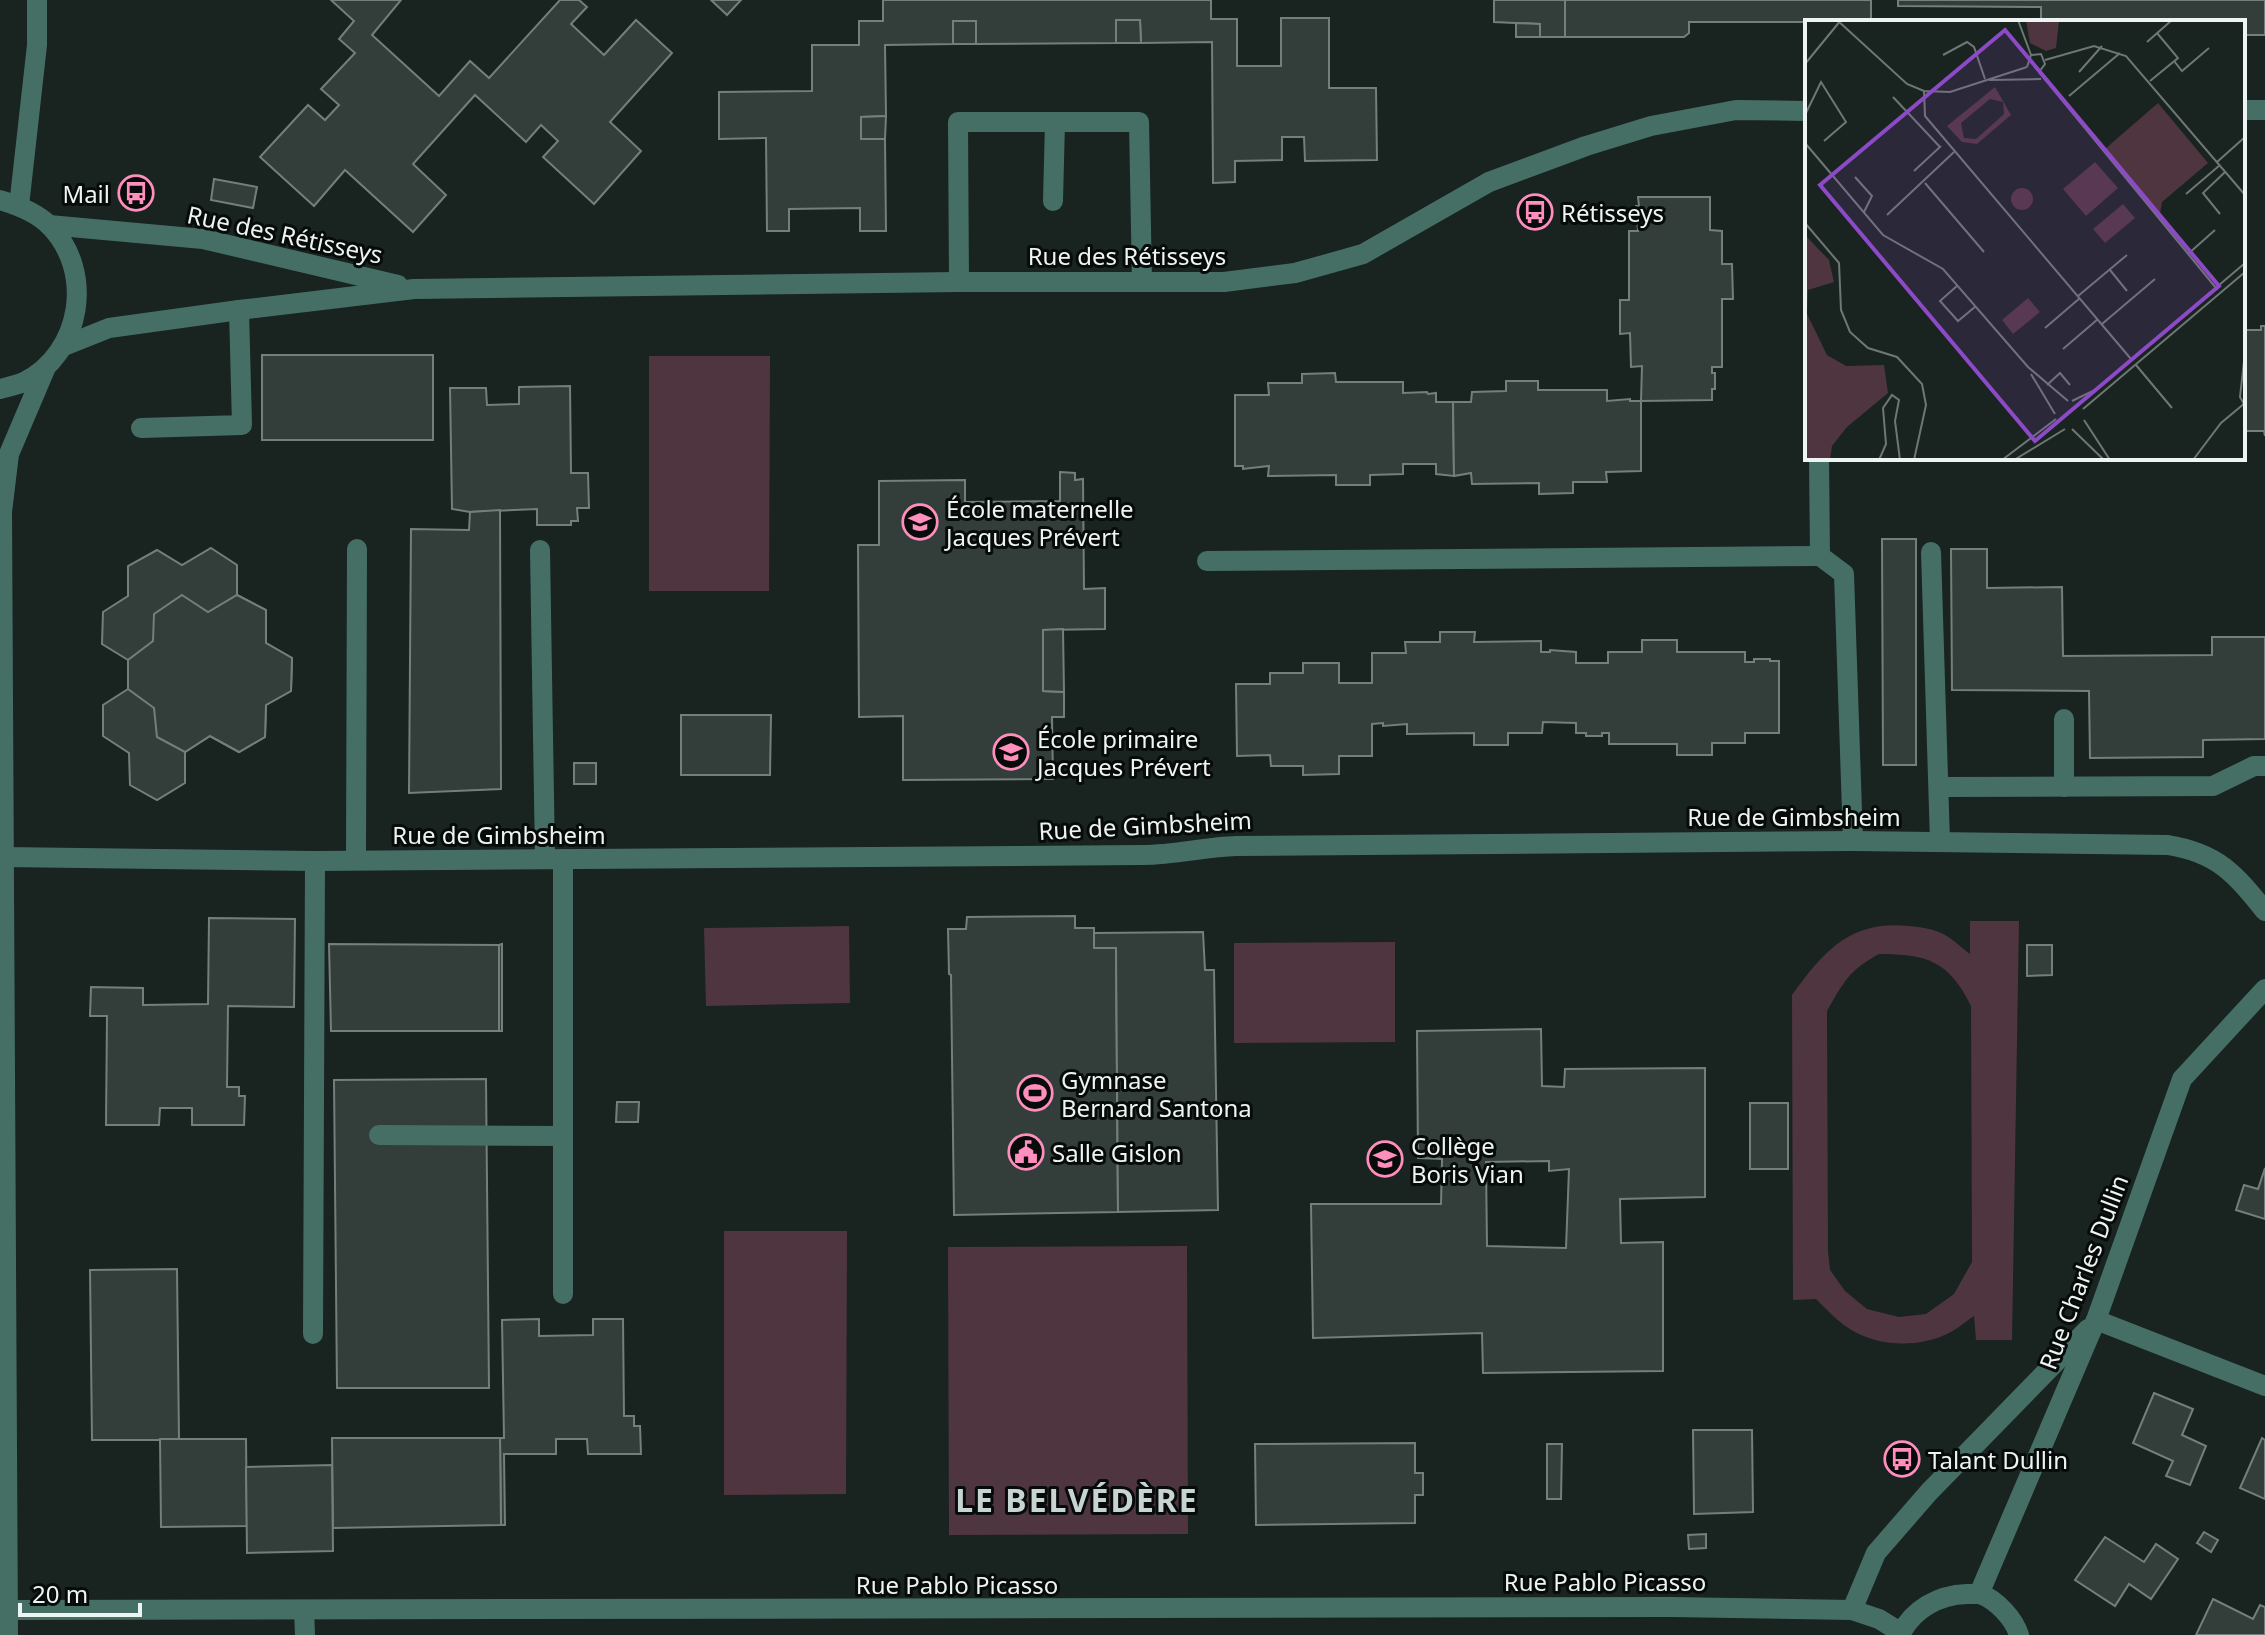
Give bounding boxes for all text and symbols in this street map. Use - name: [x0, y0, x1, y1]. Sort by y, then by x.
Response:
- inset map: [1805, 20, 2245, 460]
- bus stop icon: Mail: [117, 174, 155, 212]
- place label: Mail: [62, 177, 110, 210]
- bus stop icon: Rétisseys: [1516, 193, 1554, 231]
- place label: Rétisseys: [1561, 196, 1664, 229]
- street label: Rue des Rétisseys: [184, 197, 386, 271]
- street label: Rue des Rétisseys: [1028, 239, 1226, 272]
- place label: École maternelle Jacques Prévert: [944, 492, 1134, 553]
- school or university icon: École maternelle Jacques Prévert: [901, 503, 939, 541]
- place label: École primaire Jacques Prévert: [1035, 722, 1211, 783]
- school or university icon: École primaire Jacques Prévert: [992, 733, 1030, 771]
- street label: Rue de Gimbsheim: [1687, 800, 1901, 833]
- street label: Rue de Gimbsheim: [1038, 803, 1252, 847]
- street label: Rue de Gimbsheim: [392, 818, 606, 851]
- place label: Gymnase Bernard Santona: [1061, 1063, 1252, 1124]
- sports icon: Gymnase Bernard Santona: [1016, 1074, 1054, 1112]
- place label: Collège Boris Vian: [1411, 1129, 1524, 1190]
- public building icon: Salle Gislon: [1007, 1133, 1045, 1171]
- place label: Salle Gislon: [1052, 1136, 1182, 1169]
- school or university icon: Collège Boris Vian: [1366, 1140, 1404, 1178]
- street label: Rue Charles Dullin: [2031, 1170, 2135, 1374]
- bus stop icon: Talant Dullin: [1883, 1440, 1921, 1478]
- place label: Talant Dullin: [1928, 1443, 2068, 1476]
- district label: LE BELVÉDÈRE: [955, 1478, 1199, 1521]
- street label: Rue Pablo Picasso: [1504, 1565, 1706, 1598]
- scale bar: [20, 1567, 140, 1617]
- street label: Rue Pablo Picasso: [856, 1568, 1058, 1601]
- text: 20 m: [32, 1577, 88, 1610]

